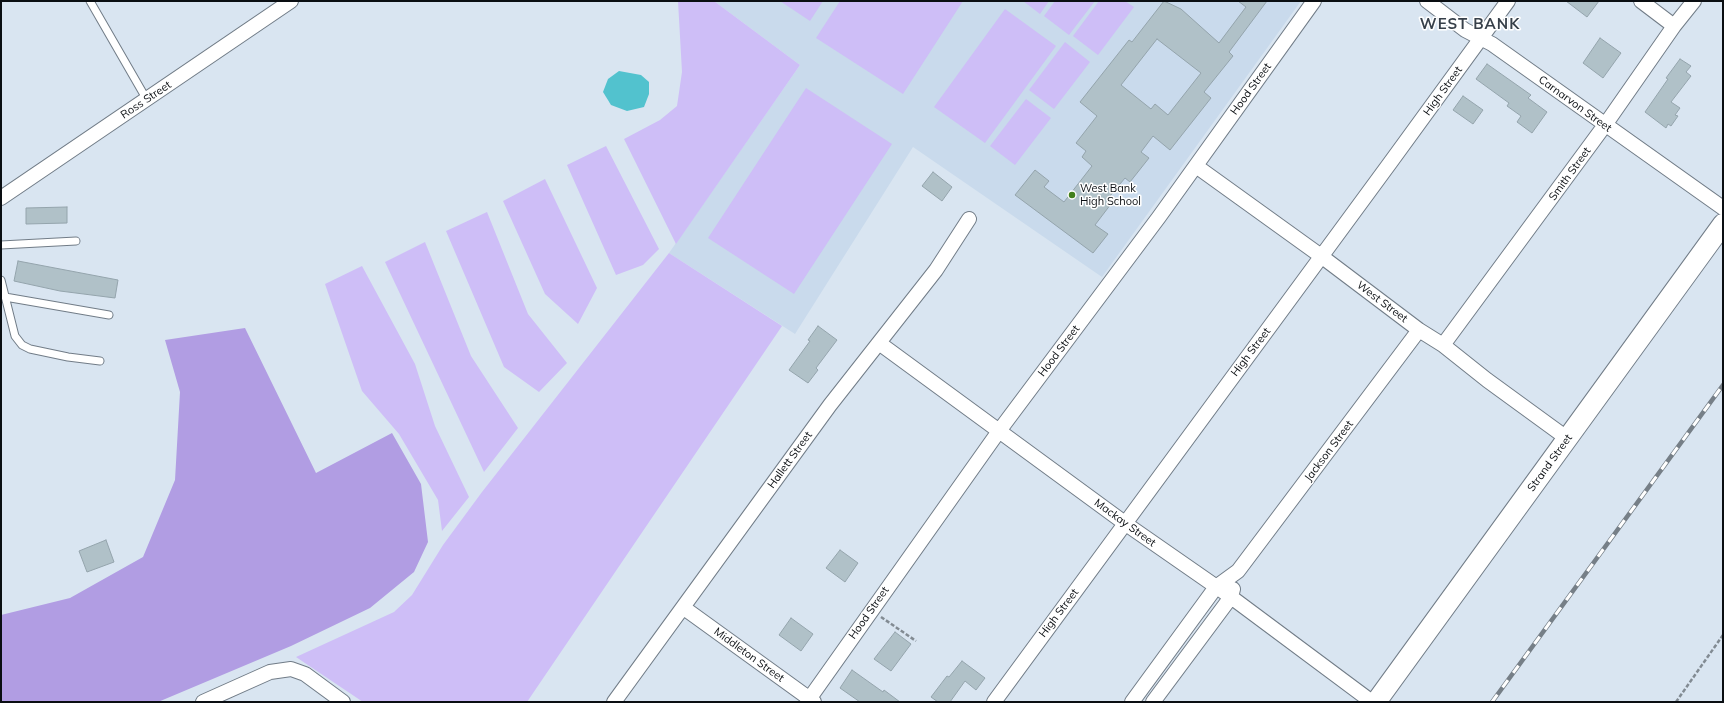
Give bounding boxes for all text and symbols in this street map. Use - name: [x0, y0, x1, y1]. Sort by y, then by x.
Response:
- district label: WEST BANK: [1420, 15, 1520, 33]
- street label: Hood Street: [1228, 60, 1274, 118]
- street label: High Street: [1421, 64, 1465, 118]
- street label: Carnarvon Street: [1536, 73, 1614, 135]
- street label: Ross Street: [118, 78, 174, 122]
- street label: Smith Street: [1546, 145, 1594, 203]
- place label: West Bank High School: [1080, 182, 1141, 208]
- marker: West Bank High School: [1067, 190, 1077, 200]
- street label: West Street: [1354, 279, 1410, 325]
- street label: Hood Street: [1035, 323, 1083, 379]
- street label: High Street: [1228, 325, 1274, 379]
- street label: Jackson Street: [1302, 418, 1356, 484]
- street label: Hallett Street: [765, 429, 815, 491]
- street label: Strand Street: [1525, 432, 1575, 494]
- street label: Mackay Street: [1092, 496, 1158, 550]
- street label: Hood Street: [846, 584, 892, 642]
- street label: High Street: [1036, 586, 1082, 640]
- street label: Middleton Street: [711, 625, 787, 685]

